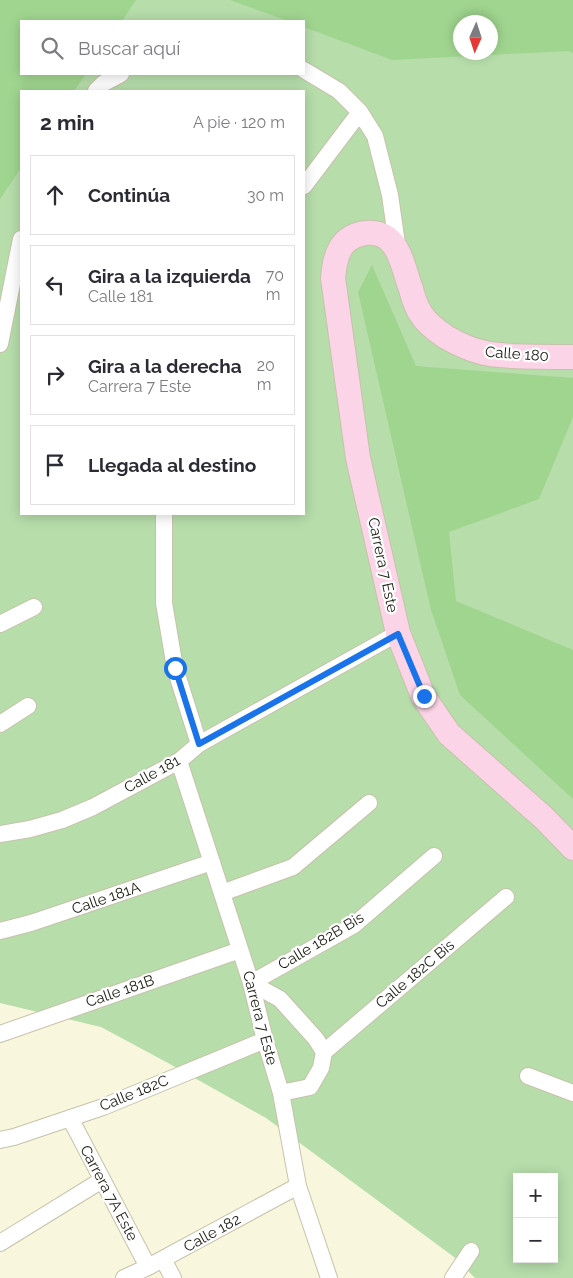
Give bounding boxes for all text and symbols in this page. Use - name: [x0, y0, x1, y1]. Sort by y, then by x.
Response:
- north arrow: [453, 15, 498, 60]
- search box: [20, 20, 305, 75]
- icon: search: [38, 34, 66, 62]
- text: Buscar aquí: [78, 37, 180, 59]
- text: 2 min: [40, 110, 94, 135]
- text: A pie · 120 m: [193, 113, 285, 132]
- icon: ahead: [41, 181, 69, 209]
- text: Continúa: [88, 184, 170, 206]
- text: 30 m: [247, 186, 284, 205]
- text: Gira a la izquierda: [88, 265, 251, 287]
- text: 70 m: [266, 266, 284, 304]
- icon: left: [41, 271, 69, 299]
- text: Calle 181: [88, 287, 153, 306]
- street label: Calle 180: [485, 343, 549, 365]
- text: Gira a la derecha: [88, 355, 242, 377]
- text: 20 m: [257, 356, 275, 394]
- icon: right: [41, 361, 69, 389]
- text: Carrera 7 Este: [88, 377, 191, 396]
- icon: arrive: [41, 451, 69, 479]
- text: Llegada al destino: [88, 454, 256, 476]
- street label: Carrera 7 Este: [364, 516, 402, 614]
- route start: [164, 657, 187, 680]
- route end: [413, 685, 436, 708]
- street label: Calle 181: [121, 751, 184, 797]
- street label: Calle 181A: [69, 878, 143, 918]
- street label: Calle 182B Bis: [275, 908, 367, 974]
- street label: Calle 182C Bis: [372, 936, 458, 1012]
- street label: Carrera 7 Este: [239, 969, 281, 1067]
- street label: Calle 181B: [84, 971, 156, 1011]
- street label: Calle 182C: [97, 1071, 171, 1115]
- street label: Carrera 7A Este: [76, 1142, 142, 1244]
- map controls: [513, 1173, 558, 1263]
- button: +: [513, 1173, 558, 1218]
- street label: Calle 182: [180, 1210, 244, 1256]
- button: −: [513, 1218, 558, 1263]

